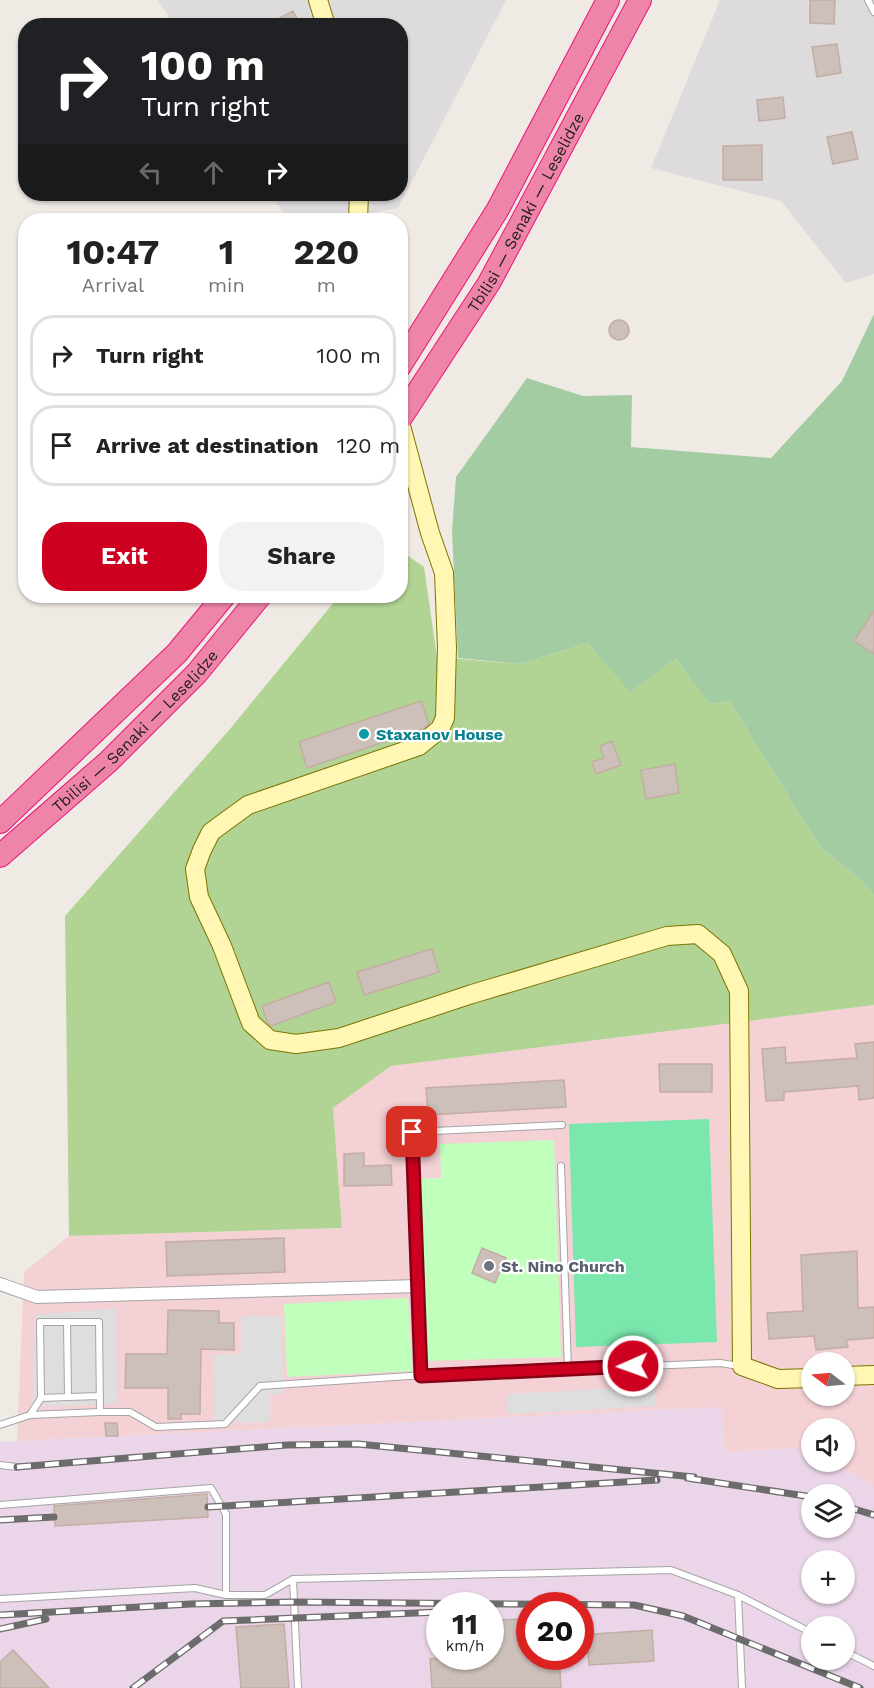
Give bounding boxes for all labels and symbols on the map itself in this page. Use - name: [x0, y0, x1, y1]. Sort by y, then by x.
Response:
- street label: Tbilisi — Senaki — Leselidze: [463, 109, 588, 316]
- street label: Tbilisi — Senaki — Leselidze: [48, 646, 222, 816]
- place label: Staxanov House: [376, 725, 503, 744]
- marker: Staxanov House: [357, 727, 371, 741]
- pin: [386, 1106, 437, 1157]
- place label: St. Nino Church: [501, 1257, 625, 1276]
- marker: St. Nino Church: [482, 1259, 496, 1273]
- position arrow: [601, 1334, 665, 1398]
- north arrow: [801, 1352, 855, 1406]
- speed limit sign: 20: [516, 1592, 594, 1670]

